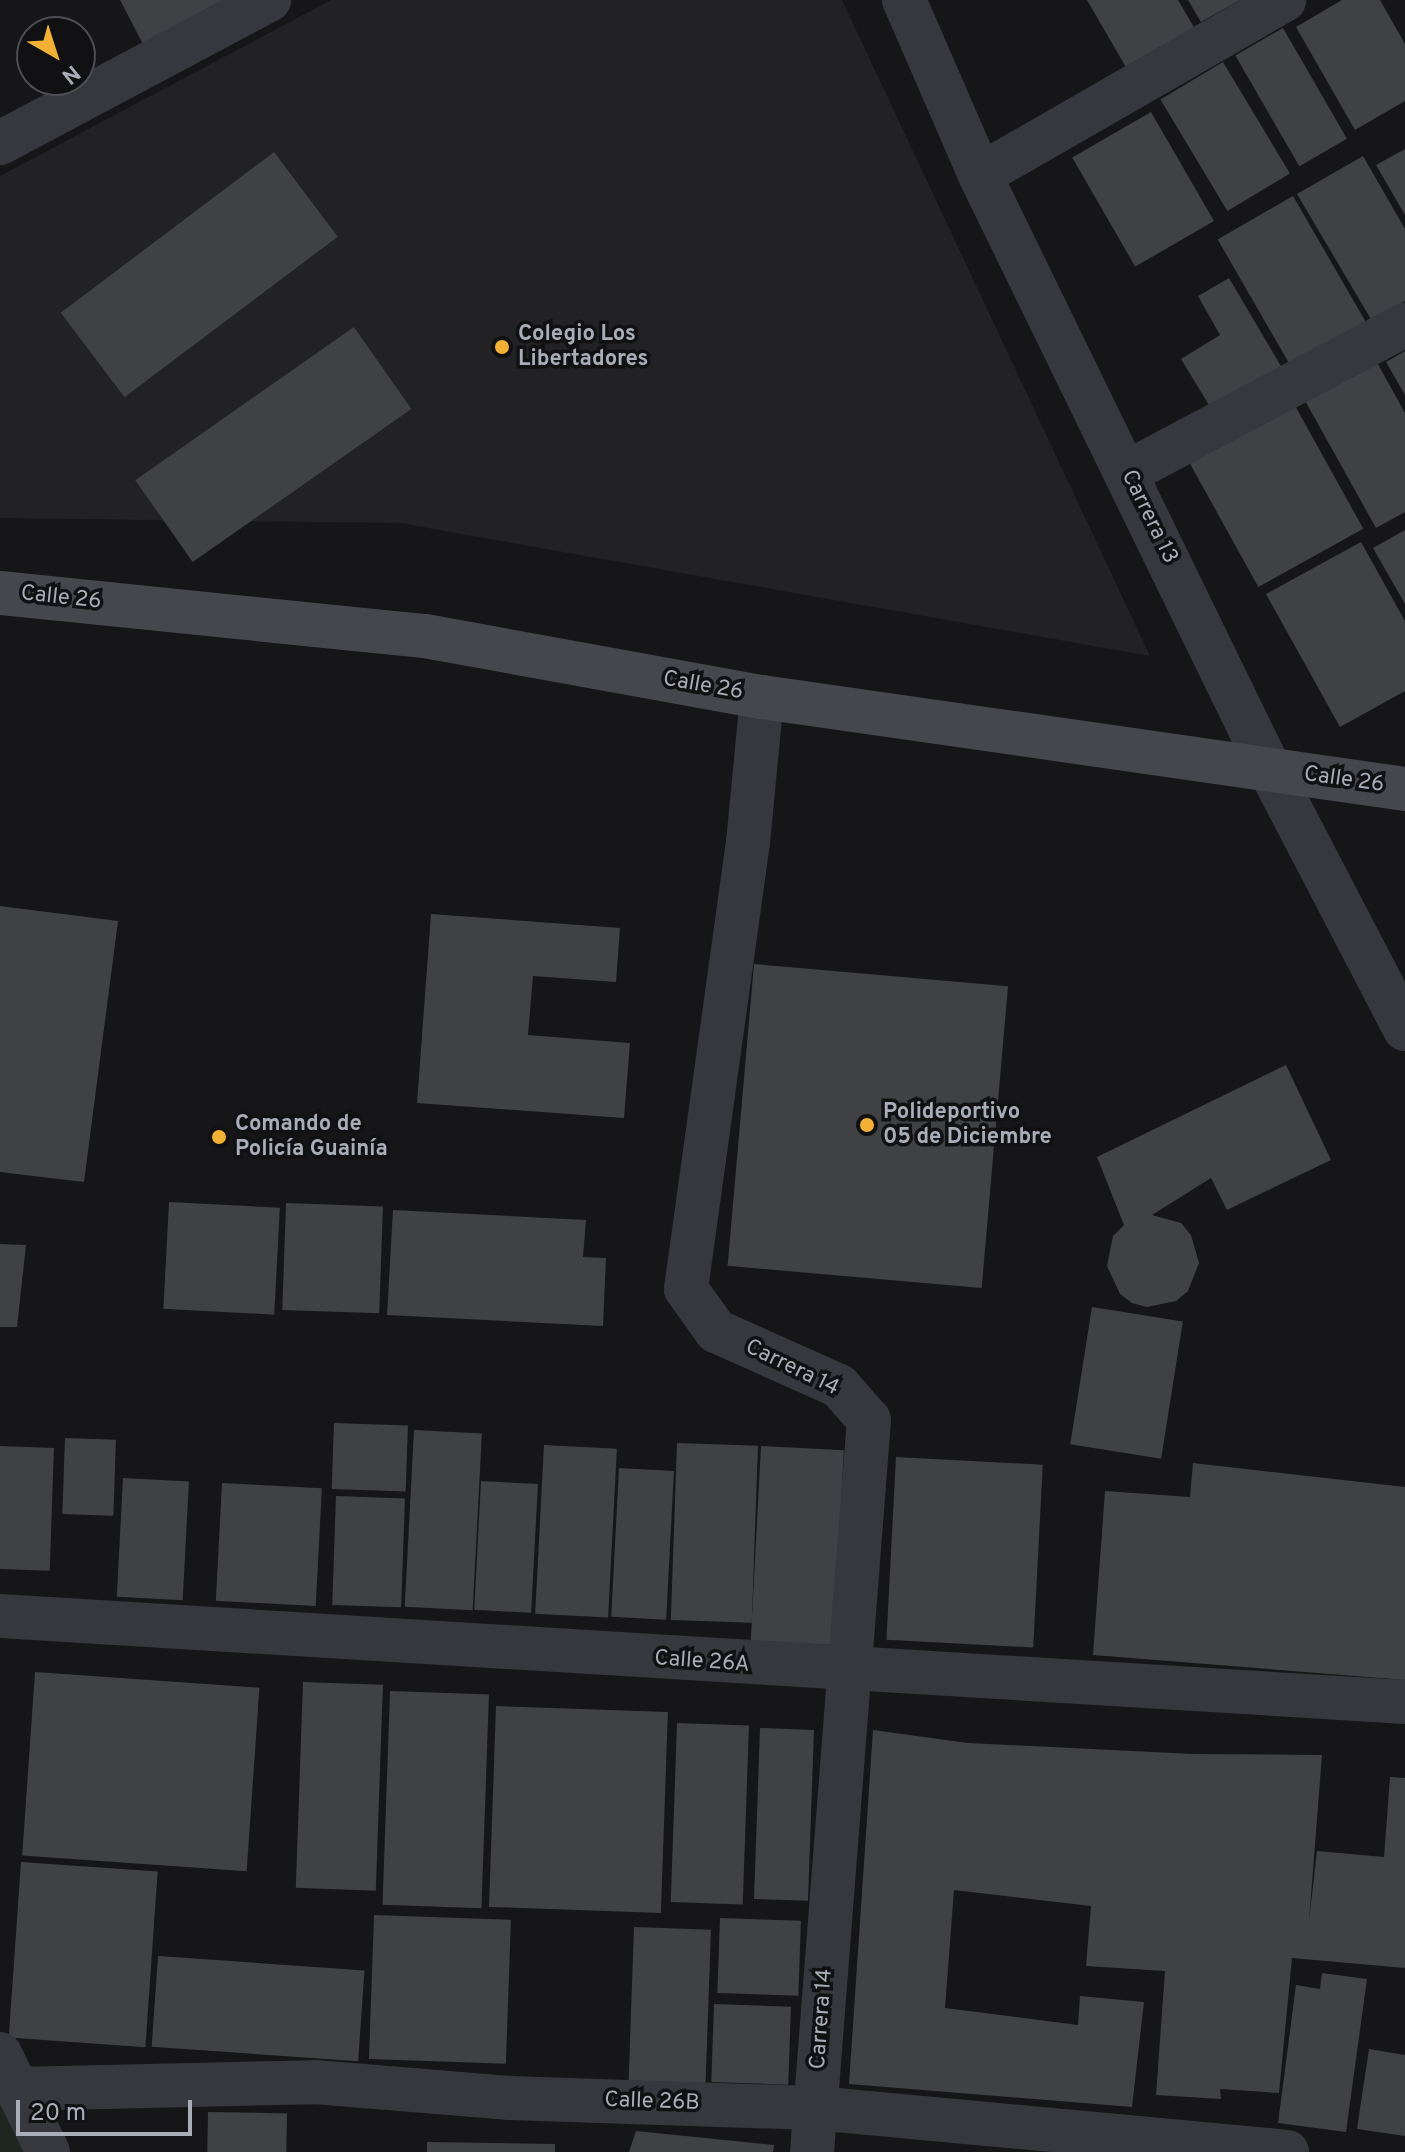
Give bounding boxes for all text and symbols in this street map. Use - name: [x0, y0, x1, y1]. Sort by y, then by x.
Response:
- north arrow: [16, 16, 96, 96]
- text: N: [56, 58, 85, 89]
- place label: Colegio Los Libertadores: [518, 321, 648, 372]
- marker: Colegio Los Libertadores: [493, 338, 511, 356]
- street label: Carrera 13: [1115, 466, 1183, 568]
- street label: Calle 26: [19, 581, 103, 615]
- street label: Calle 26: [661, 666, 745, 706]
- street label: Calle 26: [1302, 761, 1386, 799]
- place label: Polideportivo 05 de Diciembre: [883, 1099, 1052, 1150]
- place label: Comando de Policía Guainía: [235, 1111, 388, 1162]
- marker: Polideportivo 05 de Diciembre: [858, 1116, 876, 1134]
- marker: Comando de Policía Guainía: [210, 1128, 228, 1146]
- street label: Carrera 14: [741, 1334, 843, 1402]
- street label: Calle 26A: [653, 1646, 751, 1678]
- street label: Carrera 14: [805, 1968, 839, 2070]
- scale bar: [20, 2084, 196, 2134]
- street label: Calle 26B: [604, 2087, 700, 2117]
- text: 20 m: [30, 2099, 86, 2129]

